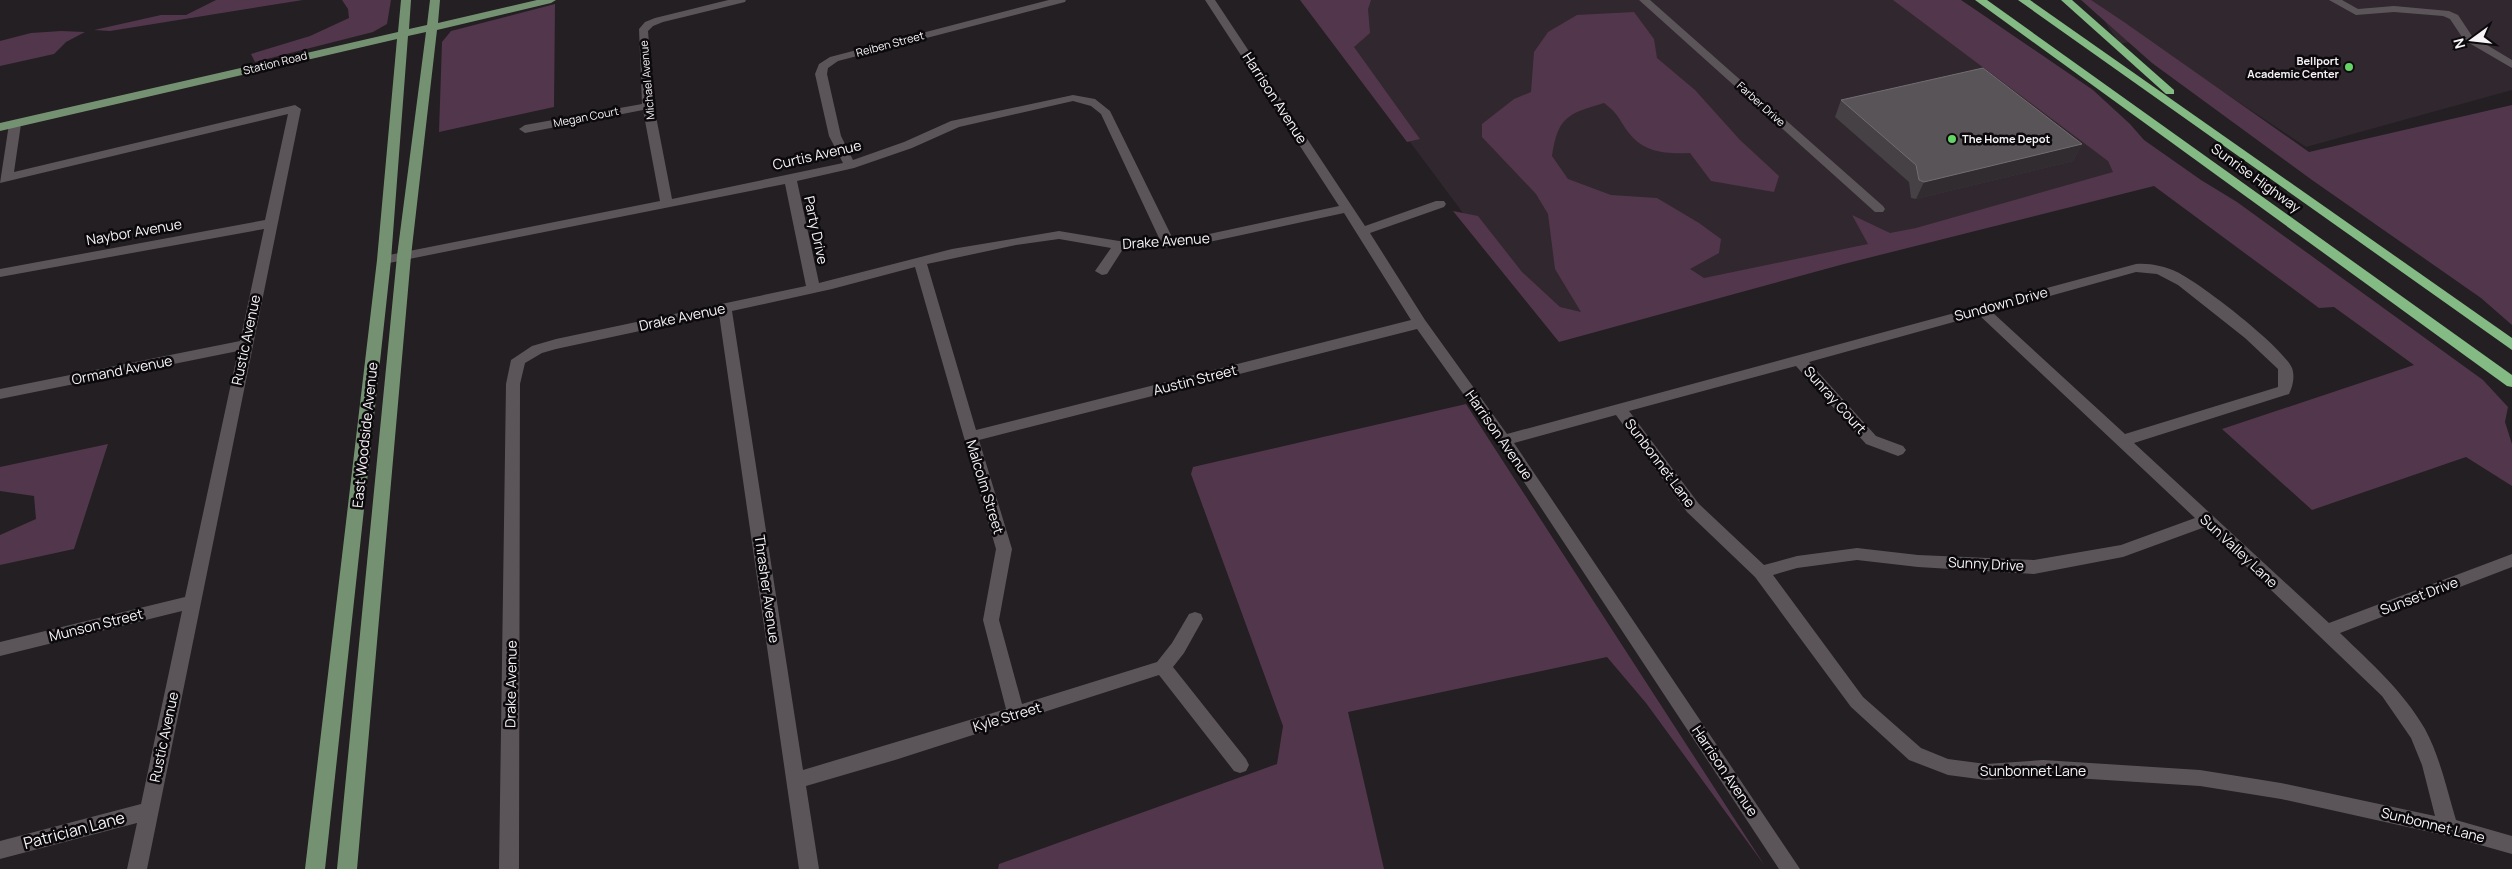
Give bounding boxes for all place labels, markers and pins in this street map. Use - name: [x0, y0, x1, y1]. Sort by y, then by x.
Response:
- place label: Bellport Academic Center: [2247, 53, 2340, 81]
- marker: Bellport Academic Center: [2343, 61, 2355, 73]
- place label: The Home Depot: [1962, 131, 2050, 146]
- marker: The Home Depot: [1946, 133, 1958, 145]

